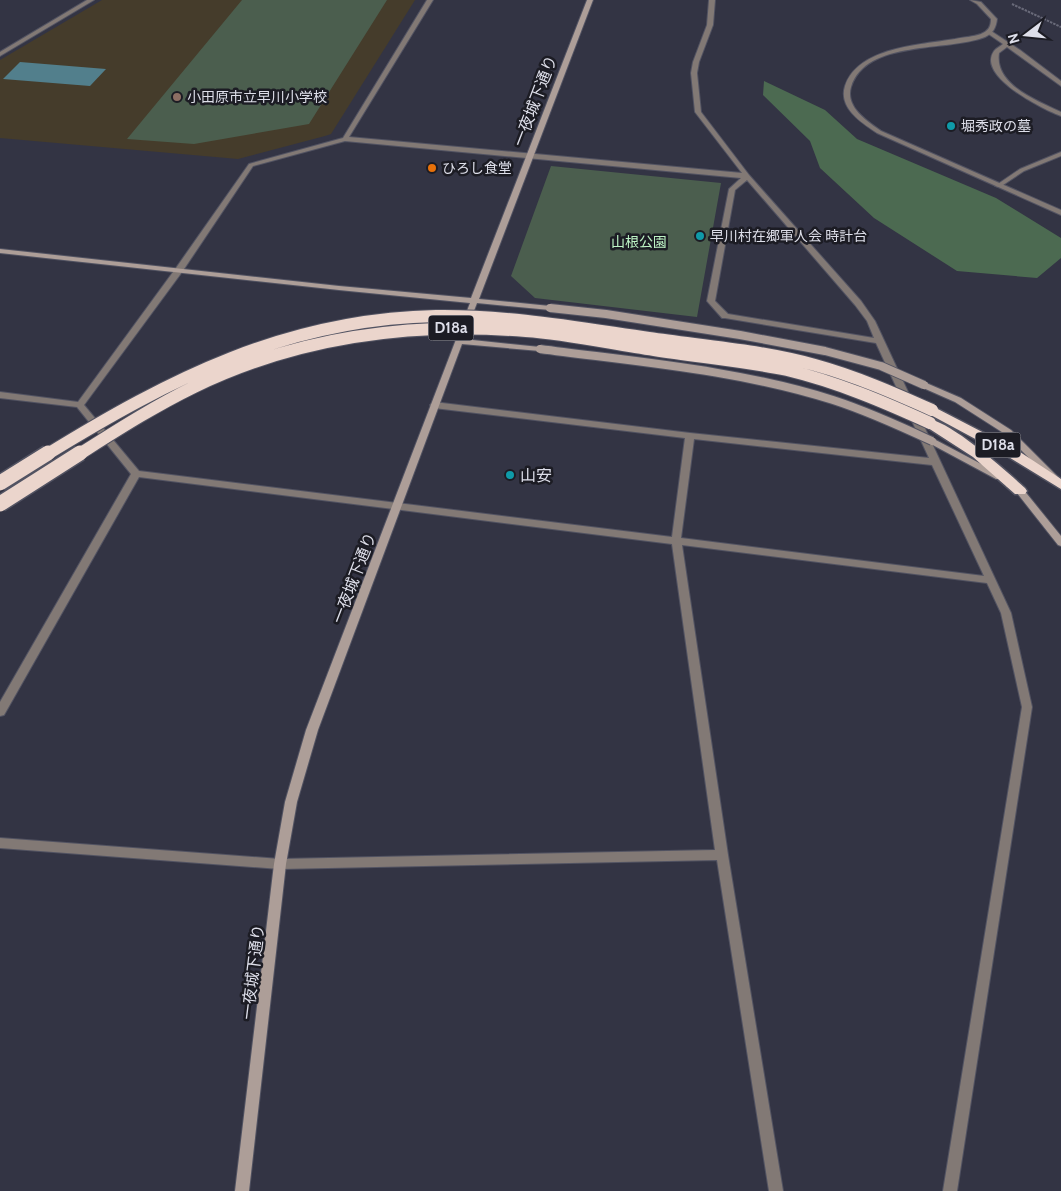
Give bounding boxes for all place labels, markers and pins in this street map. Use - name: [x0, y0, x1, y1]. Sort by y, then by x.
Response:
- place label: 小田原市立早川小学校: [187, 88, 327, 106]
- marker: 小田原市立早川小学校: [171, 91, 183, 103]
- place label: 堀秀政の墓: [961, 117, 1031, 135]
- marker: 堀秀政の墓: [945, 120, 957, 132]
- place label: ひろし食堂: [442, 159, 512, 177]
- marker: ひろし食堂: [426, 162, 438, 174]
- place label: 早川村在郷軍人会 時計台: [710, 227, 867, 245]
- marker: 早川村在郷軍人会 時計台: [694, 230, 706, 242]
- place label: 山安: [520, 466, 552, 485]
- marker: 山安: [504, 469, 516, 481]

